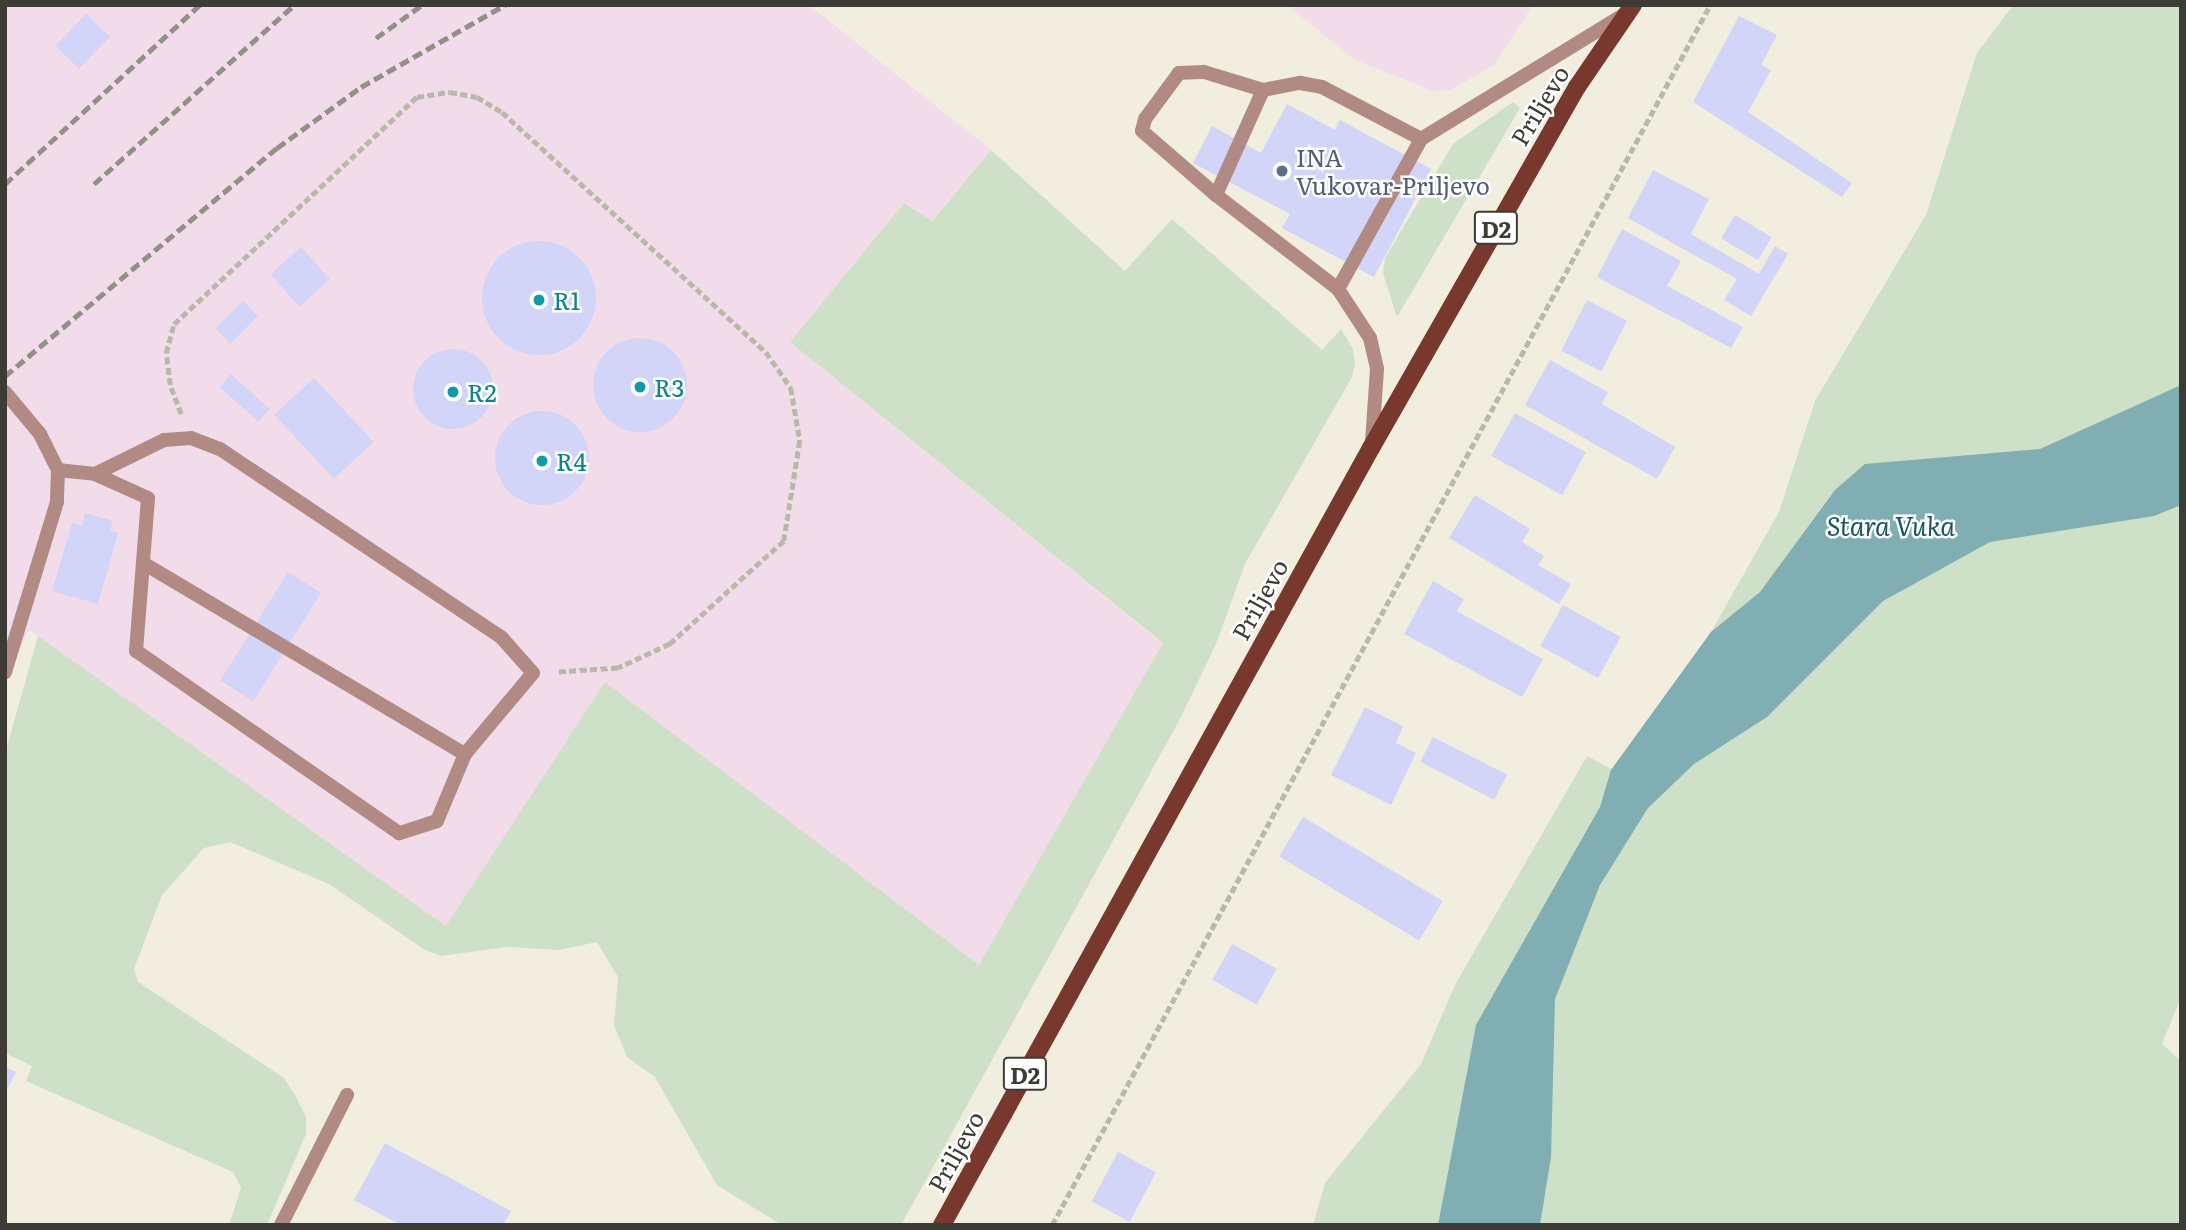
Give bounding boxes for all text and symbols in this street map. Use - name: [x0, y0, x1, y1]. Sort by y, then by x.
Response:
- street label: Priljevo: [1504, 60, 1574, 150]
- place label: INA Vukovar-Priljevo: [1296, 143, 1490, 199]
- marker: INA Vukovar-Priljevo: [1274, 163, 1290, 179]
- road number: D2: [1473, 208, 1519, 247]
- place label: R1: [553, 286, 580, 314]
- marker: R1: [531, 292, 547, 308]
- place label: R3: [654, 373, 684, 401]
- place label: R2: [467, 378, 497, 406]
- marker: R3: [632, 379, 648, 395]
- marker: R2: [445, 384, 461, 400]
- place label: R4: [556, 447, 587, 475]
- marker: R4: [534, 453, 550, 469]
- water label: Stara Vuka: [1827, 509, 1955, 541]
- street label: Priljevo: [1225, 553, 1293, 645]
- road number: D2: [1002, 1054, 1048, 1093]
- street label: Priljevo: [921, 1105, 989, 1197]

